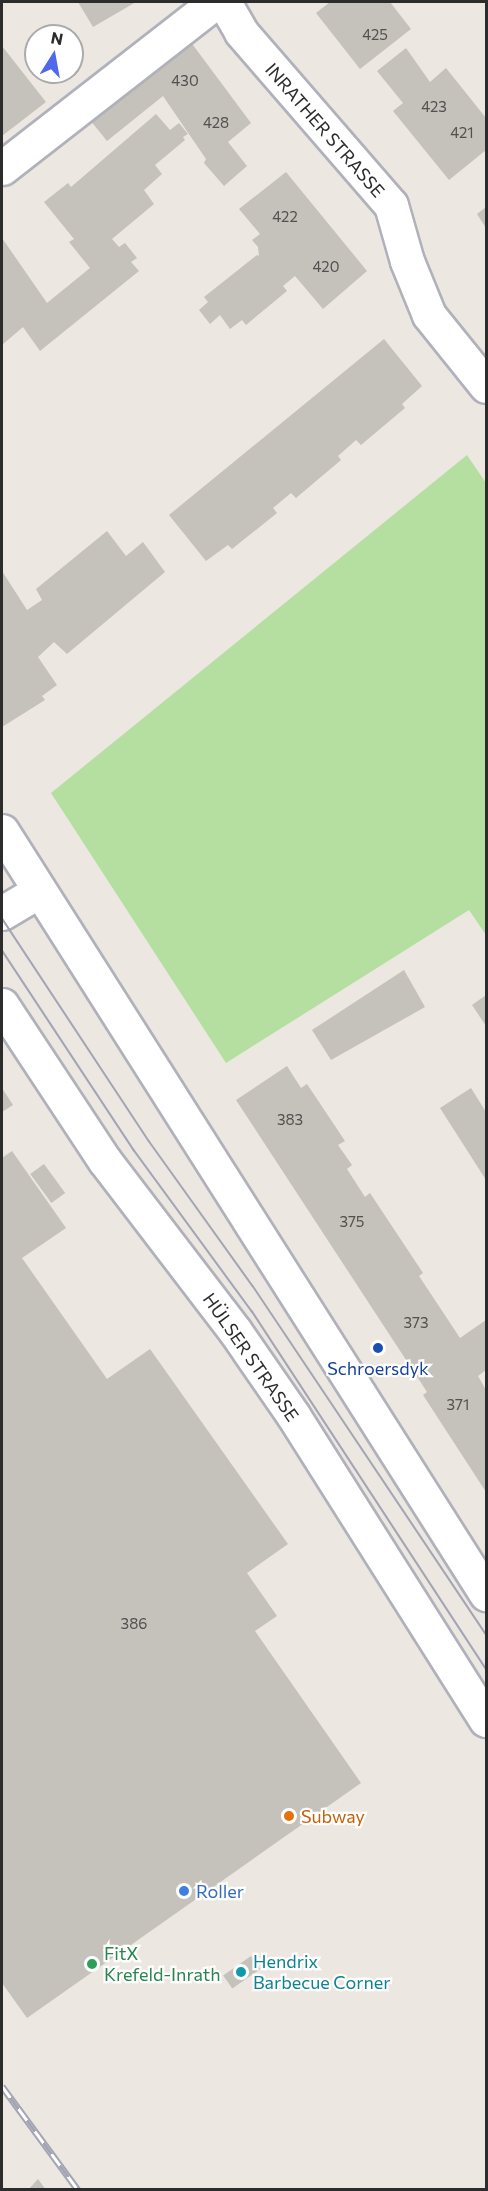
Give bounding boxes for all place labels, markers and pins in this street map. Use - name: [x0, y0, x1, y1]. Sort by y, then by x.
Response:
- marker: Schroersdyk: [371, 1341, 385, 1355]
- place label: Schroersdyk: [327, 1357, 429, 1379]
- place label: Subway: [301, 1805, 365, 1827]
- marker: Subway: [282, 1809, 296, 1823]
- place label: Roller: [196, 1880, 244, 1902]
- marker: Roller: [177, 1884, 191, 1898]
- place label: FitX Krefeld-Inrath: [104, 1943, 221, 1986]
- place label: Hendrix Barbecue Corner: [253, 1951, 391, 1994]
- marker: FitX Krefeld-Inrath: [85, 1957, 99, 1971]
- marker: Hendrix Barbecue Corner: [234, 1965, 248, 1979]

